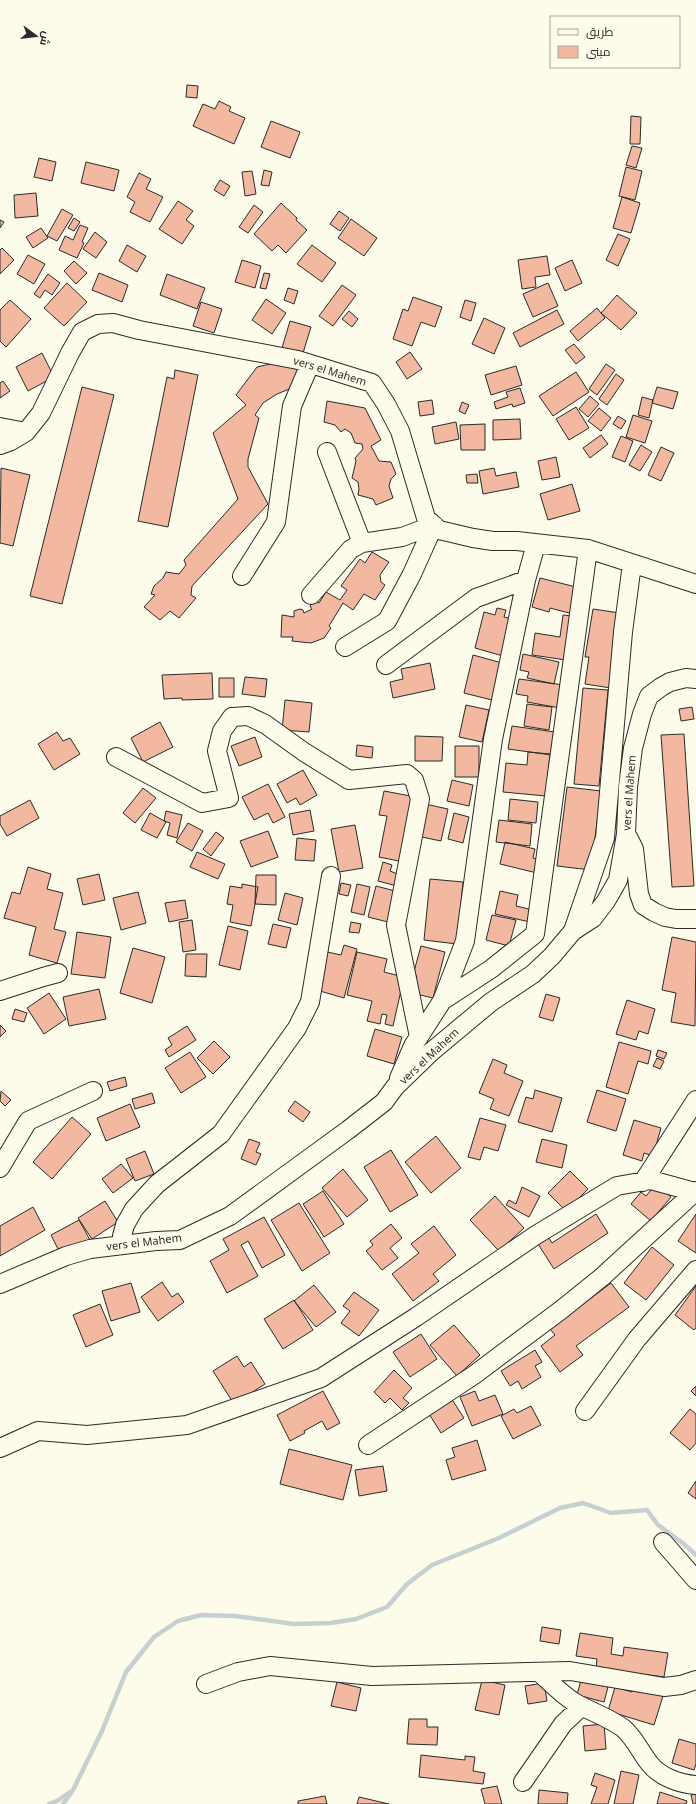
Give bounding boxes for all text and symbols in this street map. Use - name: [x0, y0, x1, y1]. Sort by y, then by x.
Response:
- north arrow: [16, 16, 56, 56]
- legend: [550, 16, 680, 68]
- text: طريق: [586, 23, 614, 40]
- text: ش: [37, 30, 55, 47]
- text: مبنى: [586, 43, 611, 60]
- street label: vers el Mahem: [292, 352, 369, 389]
- street label: vers el Mahem: [618, 755, 639, 831]
- street label: vers el Mahem: [396, 1024, 461, 1087]
- street label: vers el Mahem: [105, 1229, 182, 1254]

